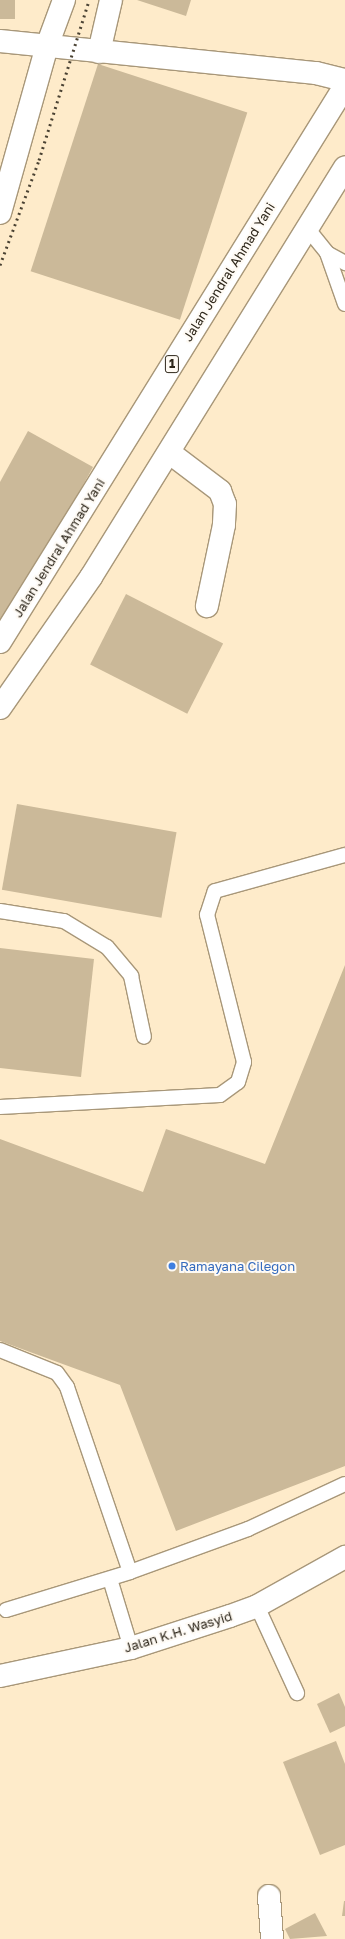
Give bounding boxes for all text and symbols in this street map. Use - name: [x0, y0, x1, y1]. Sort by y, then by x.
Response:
- street label: Jalan Jendral Ahmad Yani: [180, 200, 278, 344]
- road number: 1: [164, 354, 180, 374]
- street label: Jalan Jendral Ahmad Yani: [10, 476, 108, 620]
- place label: Ramayana Cilegon: [180, 1258, 295, 1274]
- marker: Ramayana Cilegon: [167, 1261, 177, 1271]
- street label: Jalan K.H. Wasyid: [122, 1608, 234, 1656]

